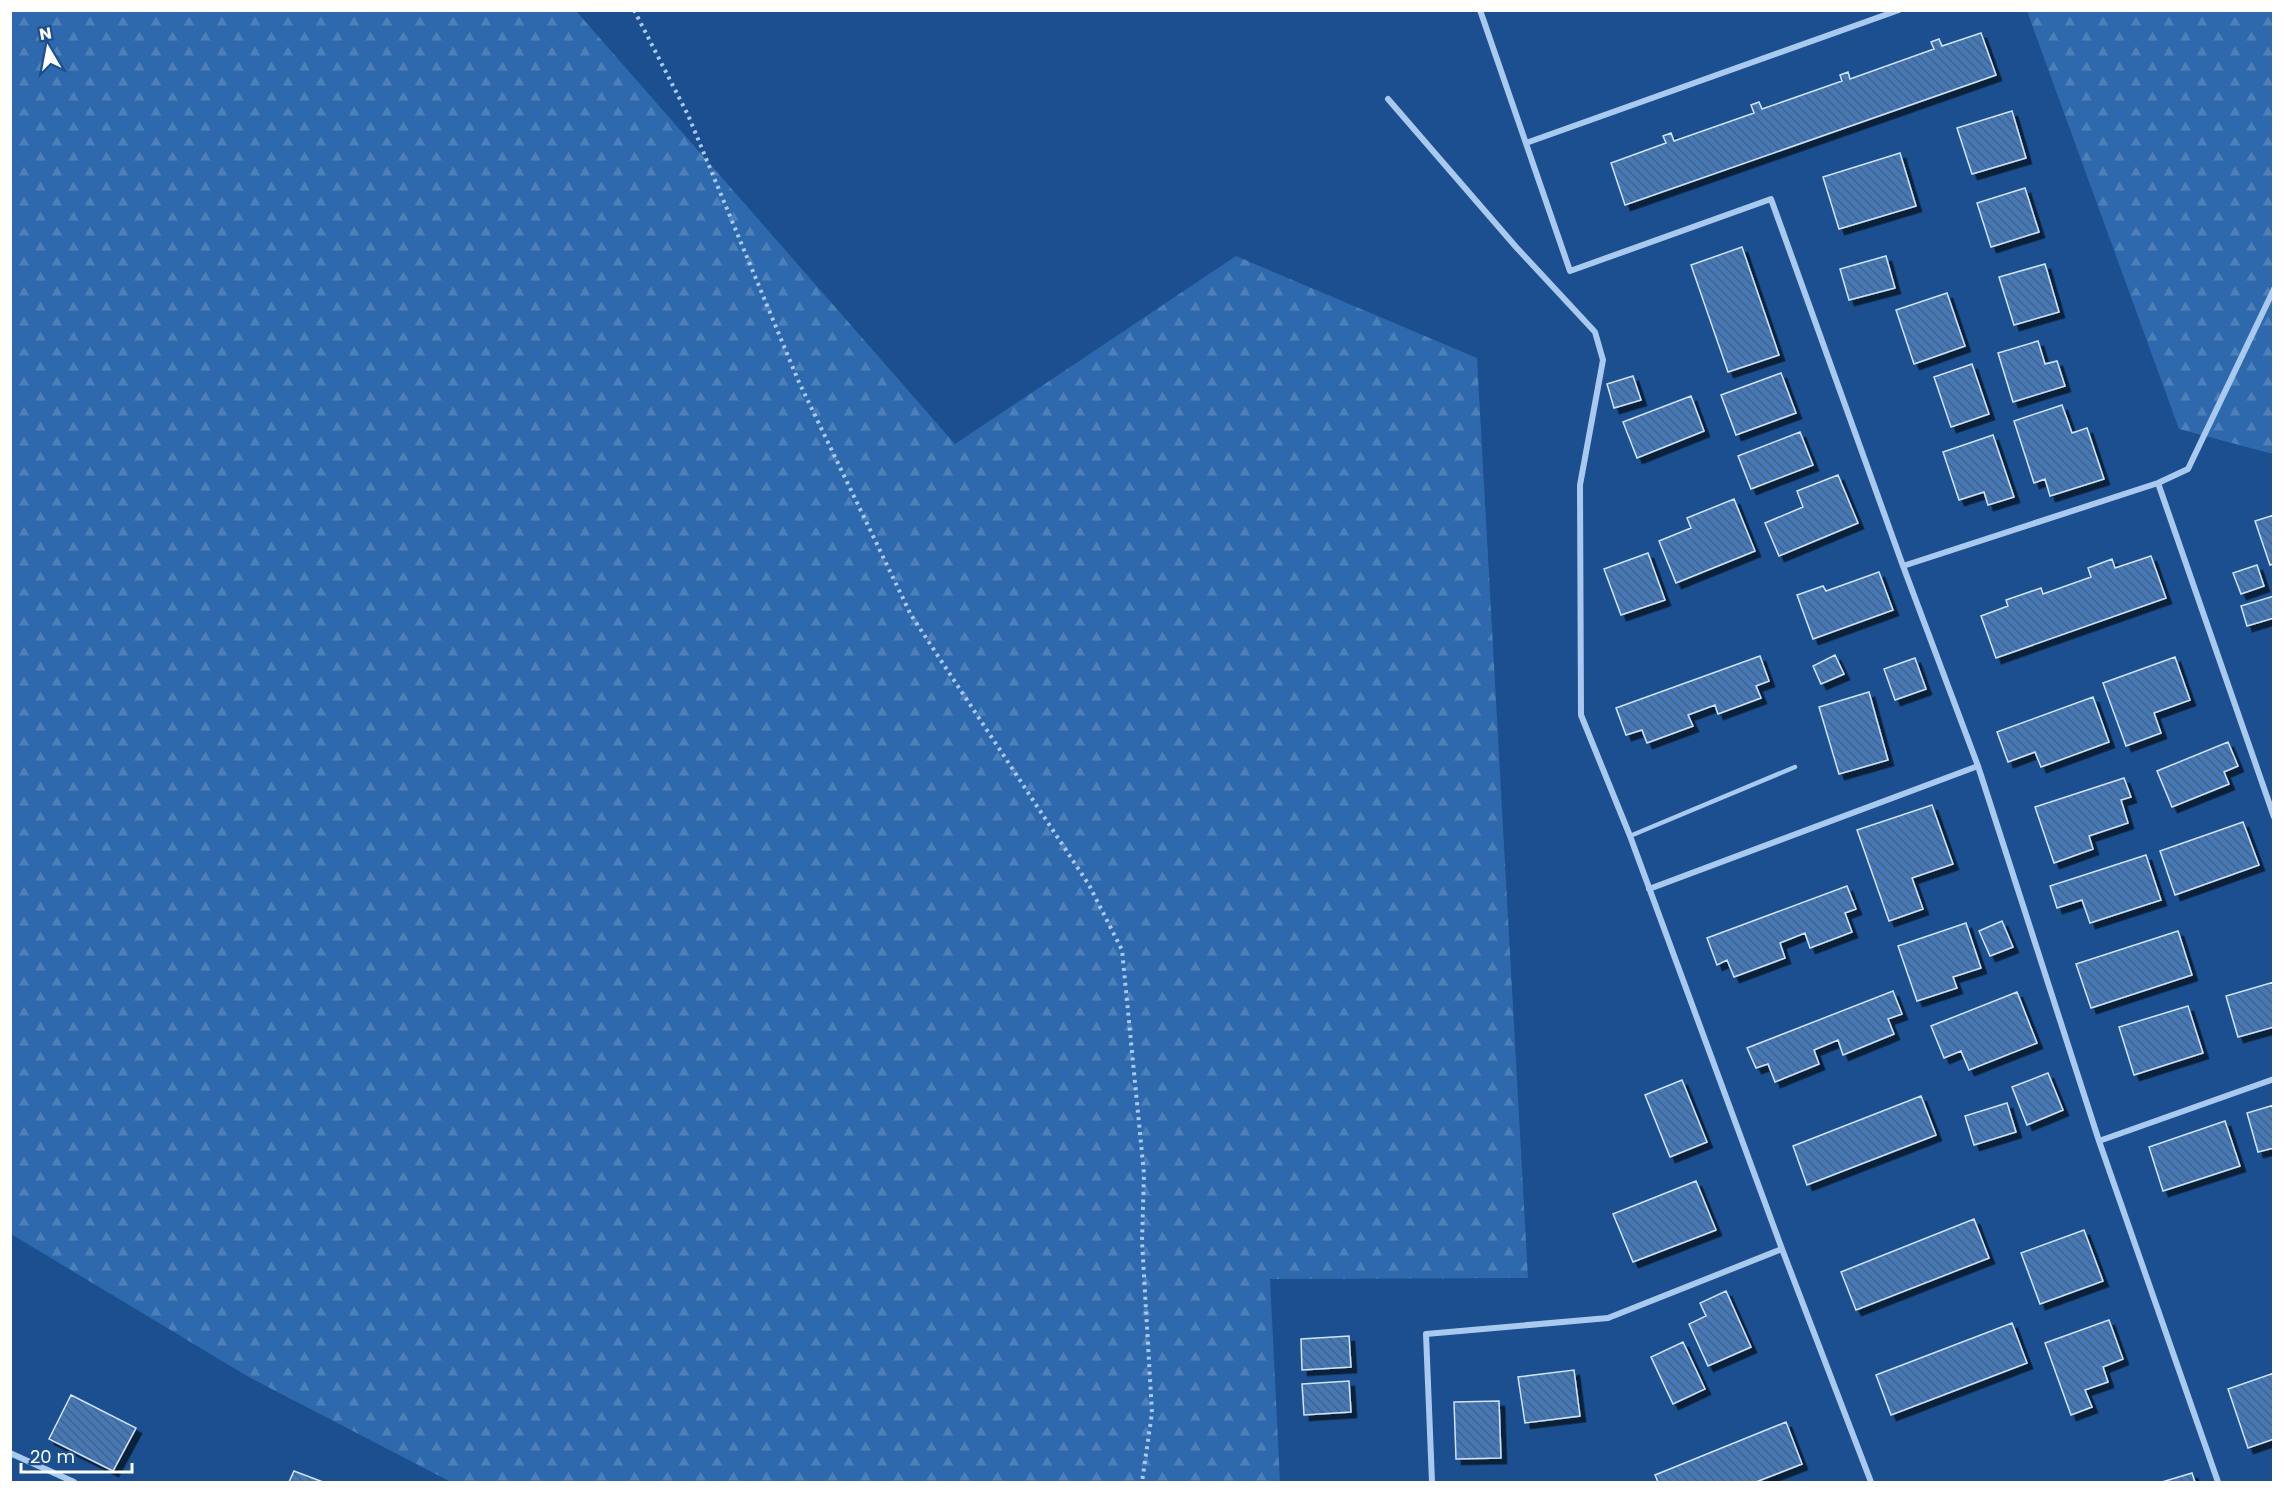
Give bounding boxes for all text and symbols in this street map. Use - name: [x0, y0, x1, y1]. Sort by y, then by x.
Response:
- north arrow: [18, 18, 78, 78]
- text: N: [38, 21, 53, 46]
- scale bar: [21, 1436, 132, 1474]
- text: 20 m: [30, 1444, 75, 1469]

